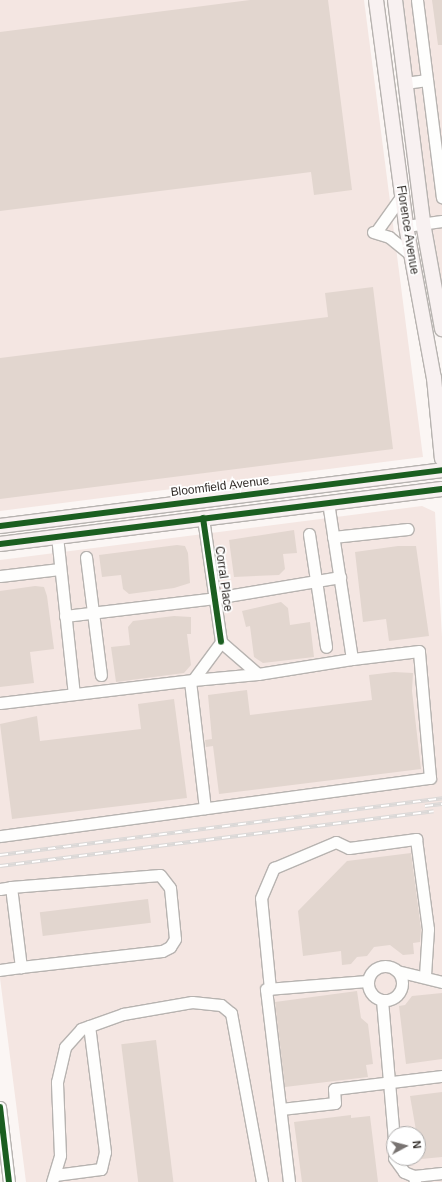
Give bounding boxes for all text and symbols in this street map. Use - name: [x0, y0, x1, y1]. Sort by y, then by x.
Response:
- street label: Florence Avenue: [393, 184, 421, 276]
- street label: Bloomfield Avenue: [170, 474, 270, 500]
- street label: Corral Place: [211, 545, 235, 613]
- north arrow: [386, 1126, 426, 1166]
- text: N: [410, 1140, 423, 1149]

